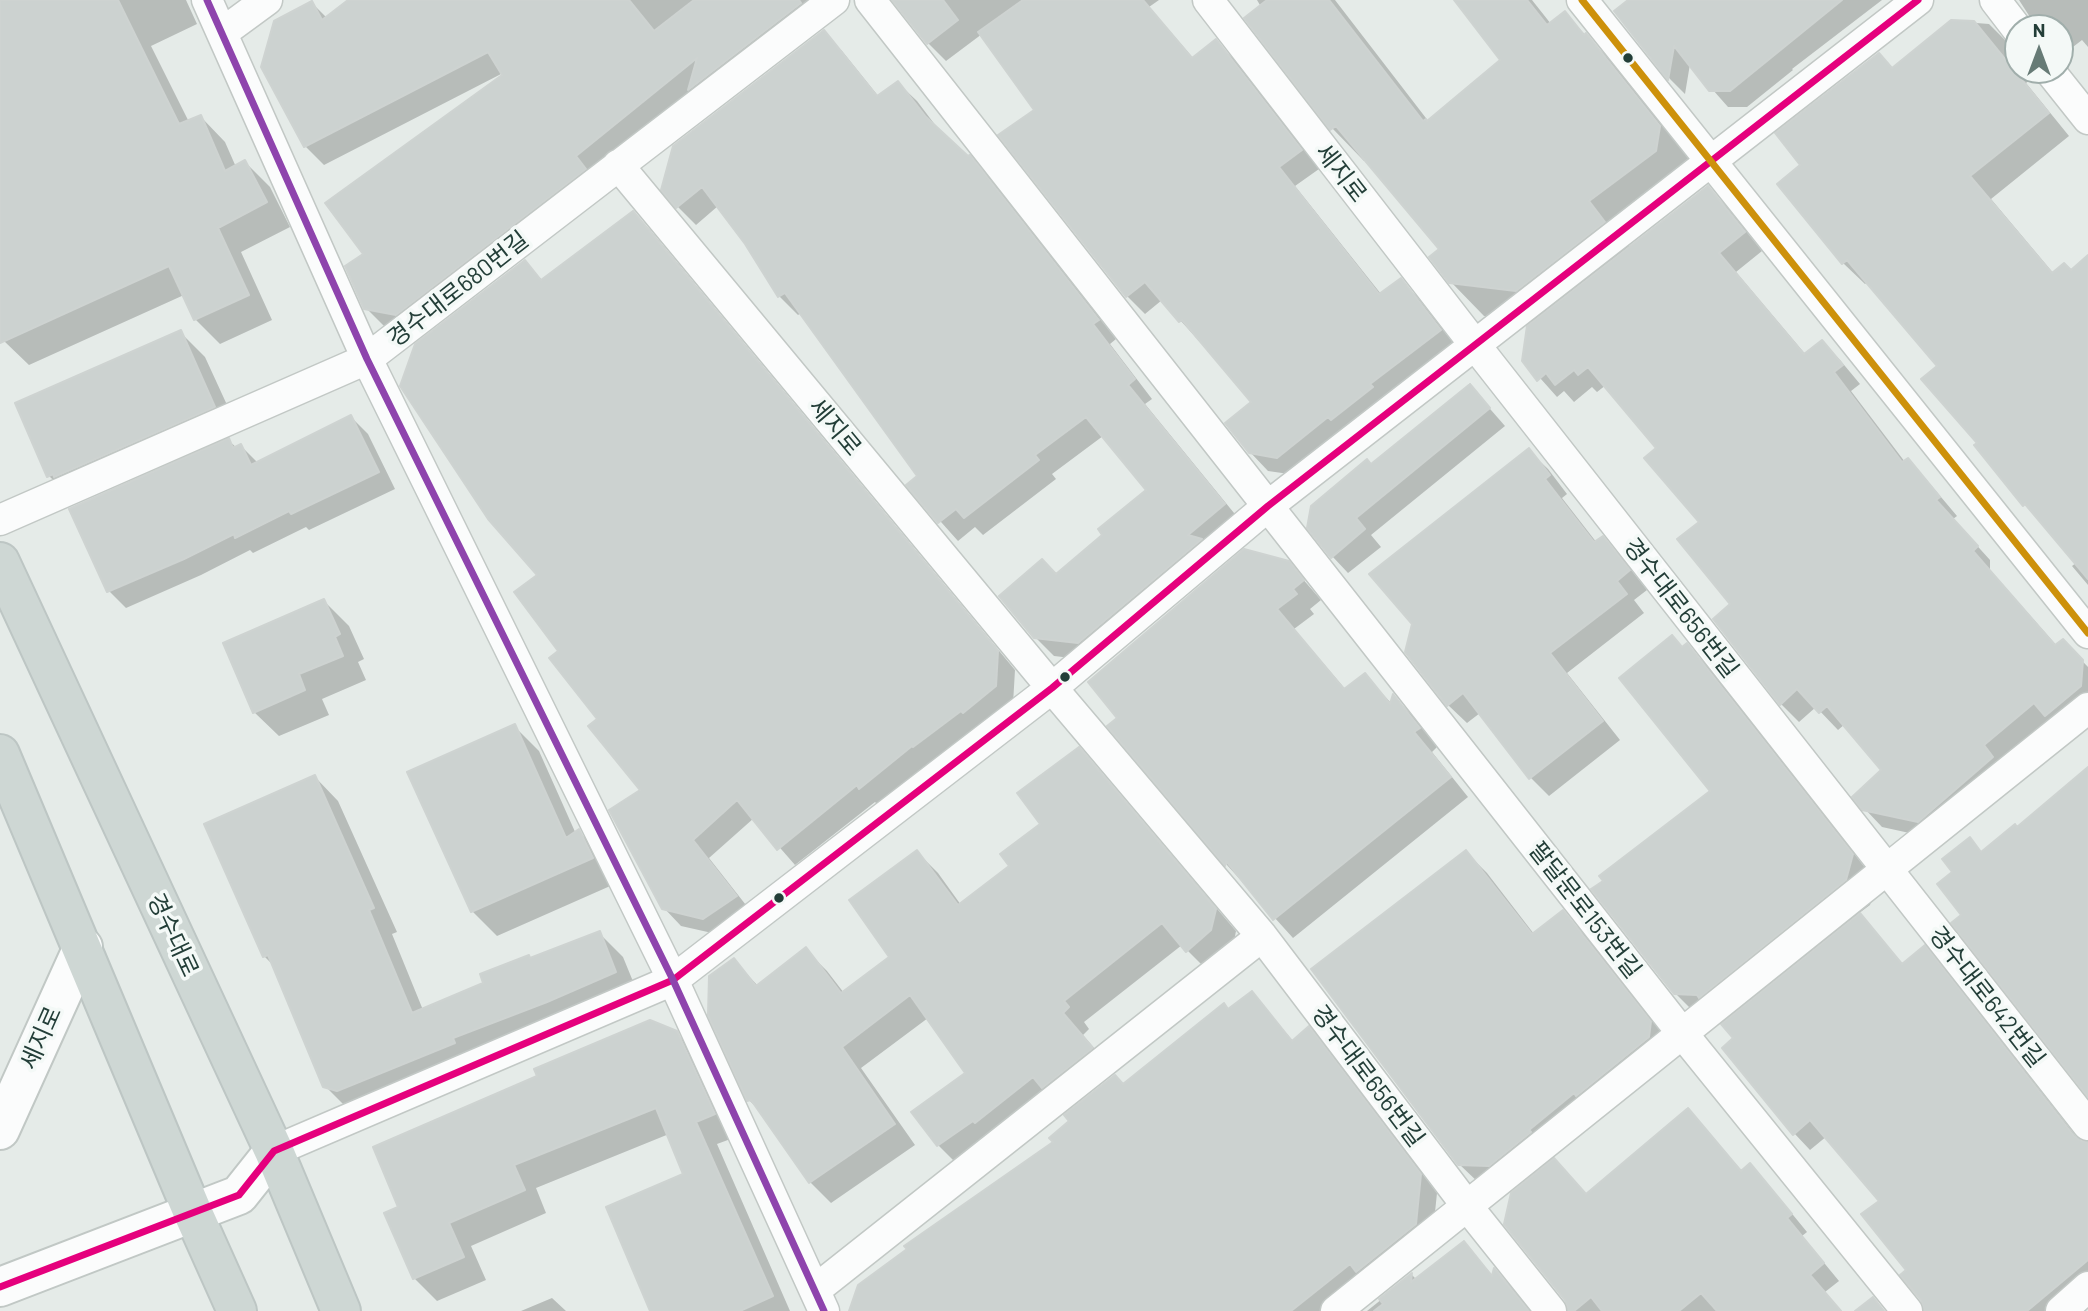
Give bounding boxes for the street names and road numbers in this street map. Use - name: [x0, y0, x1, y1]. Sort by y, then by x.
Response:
- street label: 세지로: [1309, 138, 1373, 208]
- street label: 경수대로680번길: [382, 225, 534, 353]
- street label: 세지로: [803, 392, 867, 462]
- street label: 경수대로656번길: [1617, 532, 1745, 684]
- street label: 팔달문로153번길: [1523, 836, 1647, 984]
- street label: 경수대로: [141, 889, 205, 981]
- street label: 경수대로642번길: [1923, 921, 2051, 1073]
- street label: 경수대로656번길: [1305, 1000, 1431, 1152]
- street label: 세지로: [14, 1002, 68, 1074]

